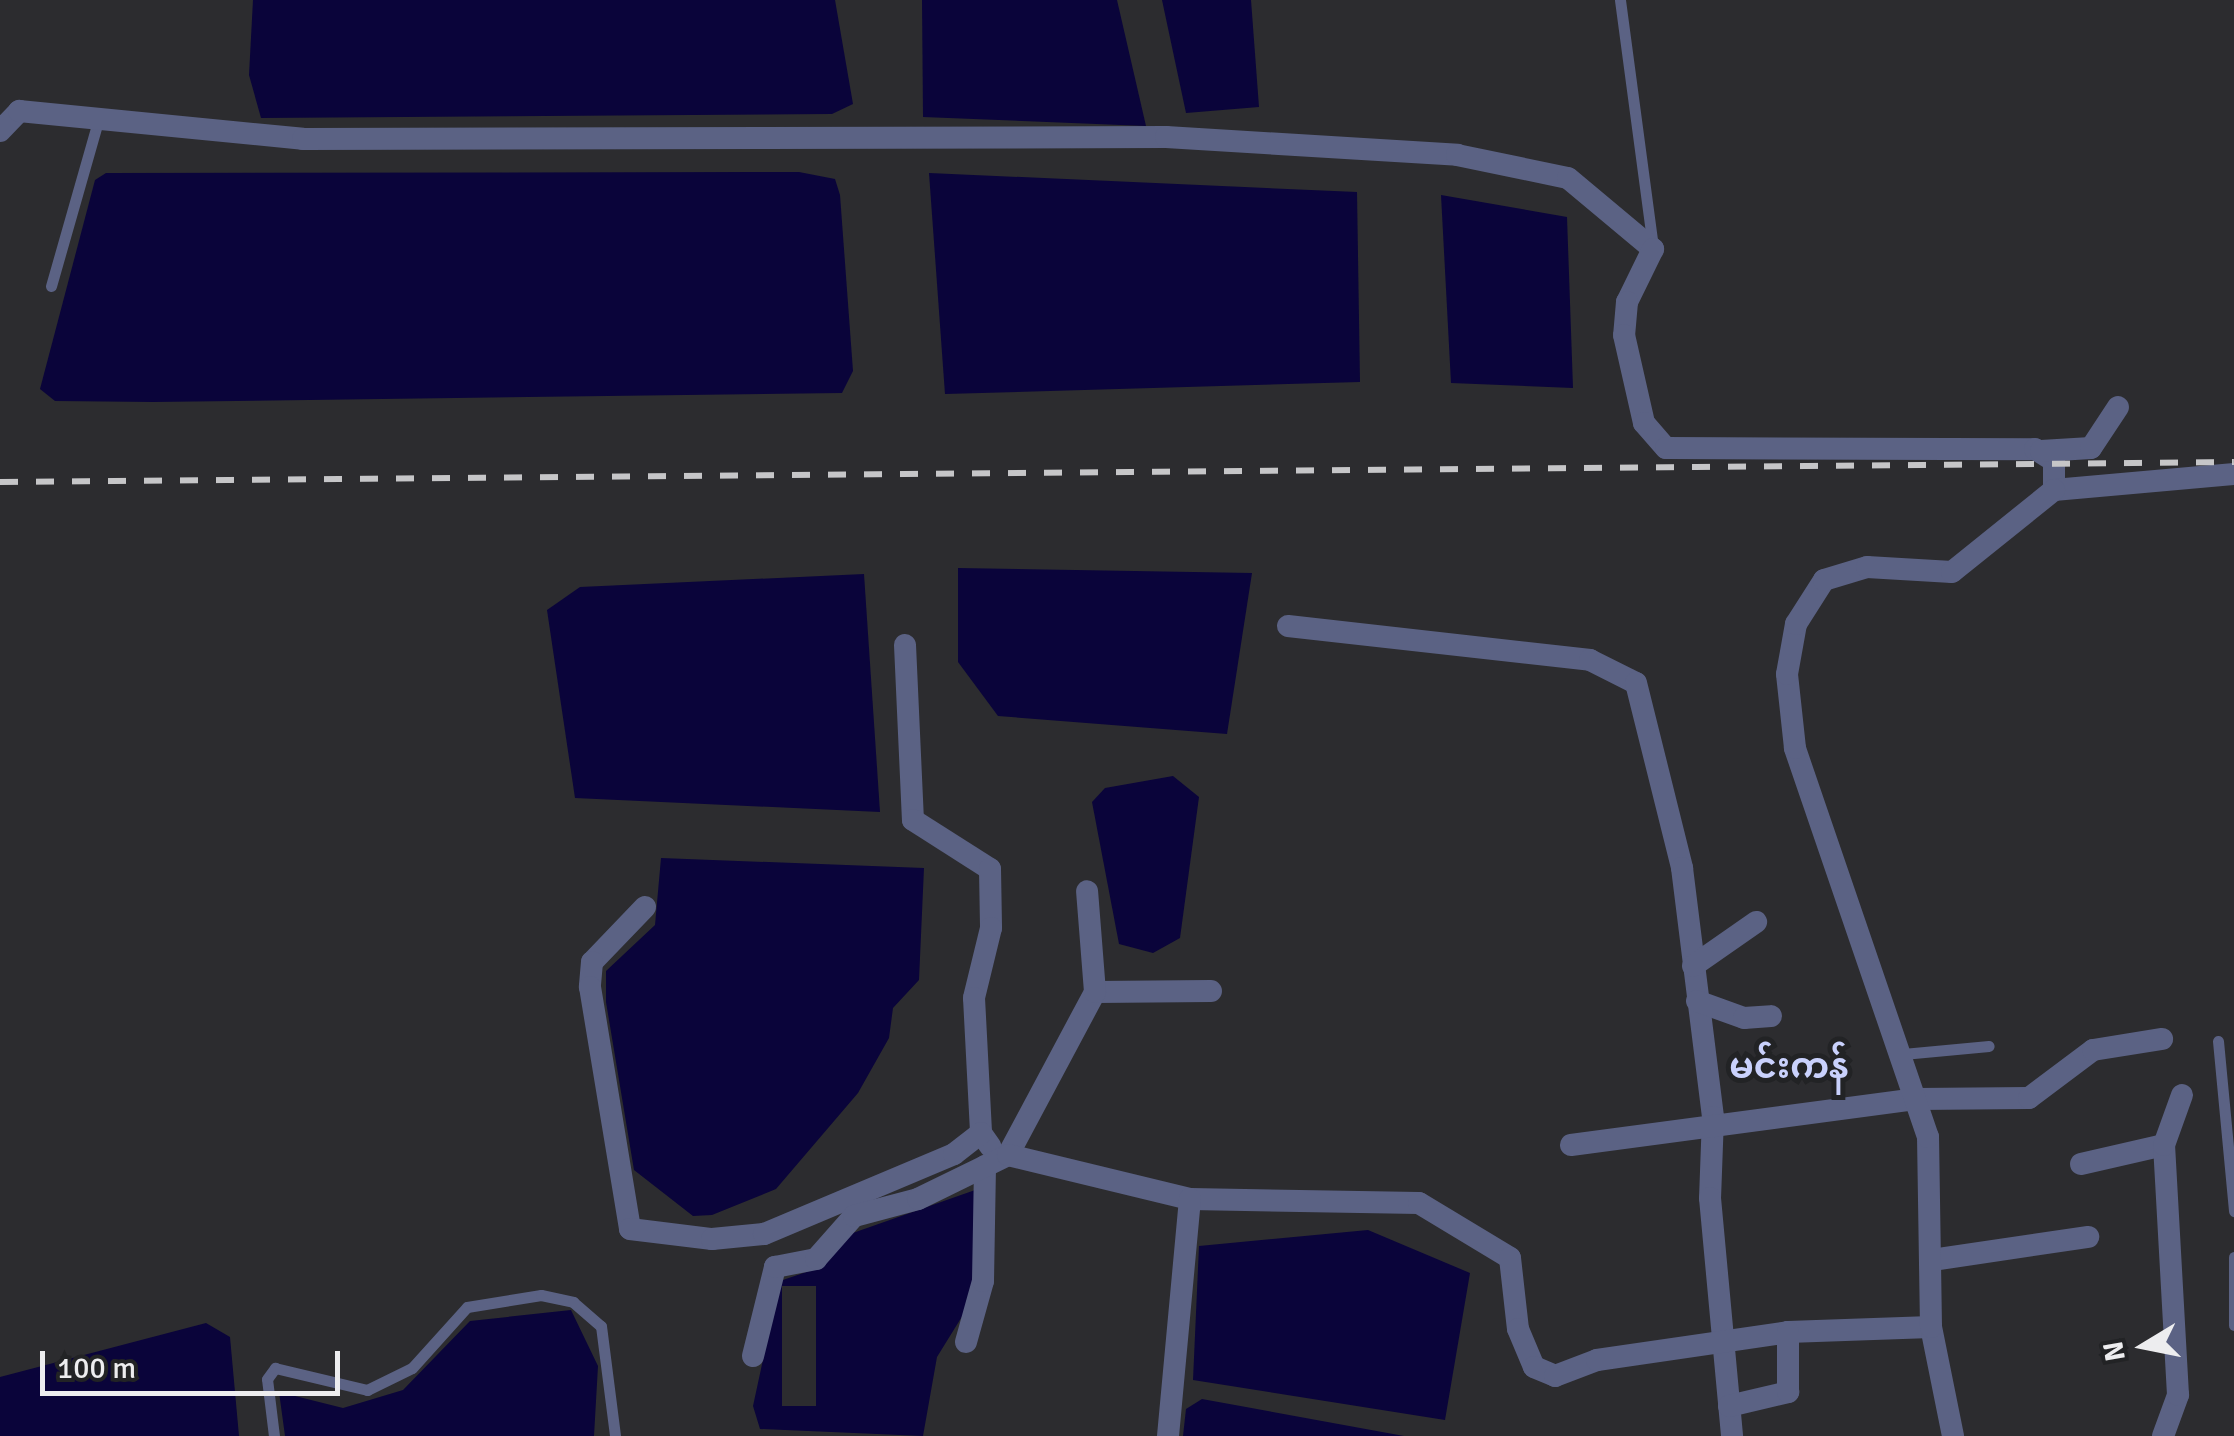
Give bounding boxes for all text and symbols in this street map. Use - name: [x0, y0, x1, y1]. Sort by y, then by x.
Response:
- district label: မင်းကန်: [1729, 1046, 1849, 1088]
- north arrow: [2094, 1296, 2194, 1396]
- scale bar: [45, 1331, 345, 1393]
- text: N: [2096, 1339, 2133, 1364]
- text: 100 m: [57, 1350, 136, 1387]

